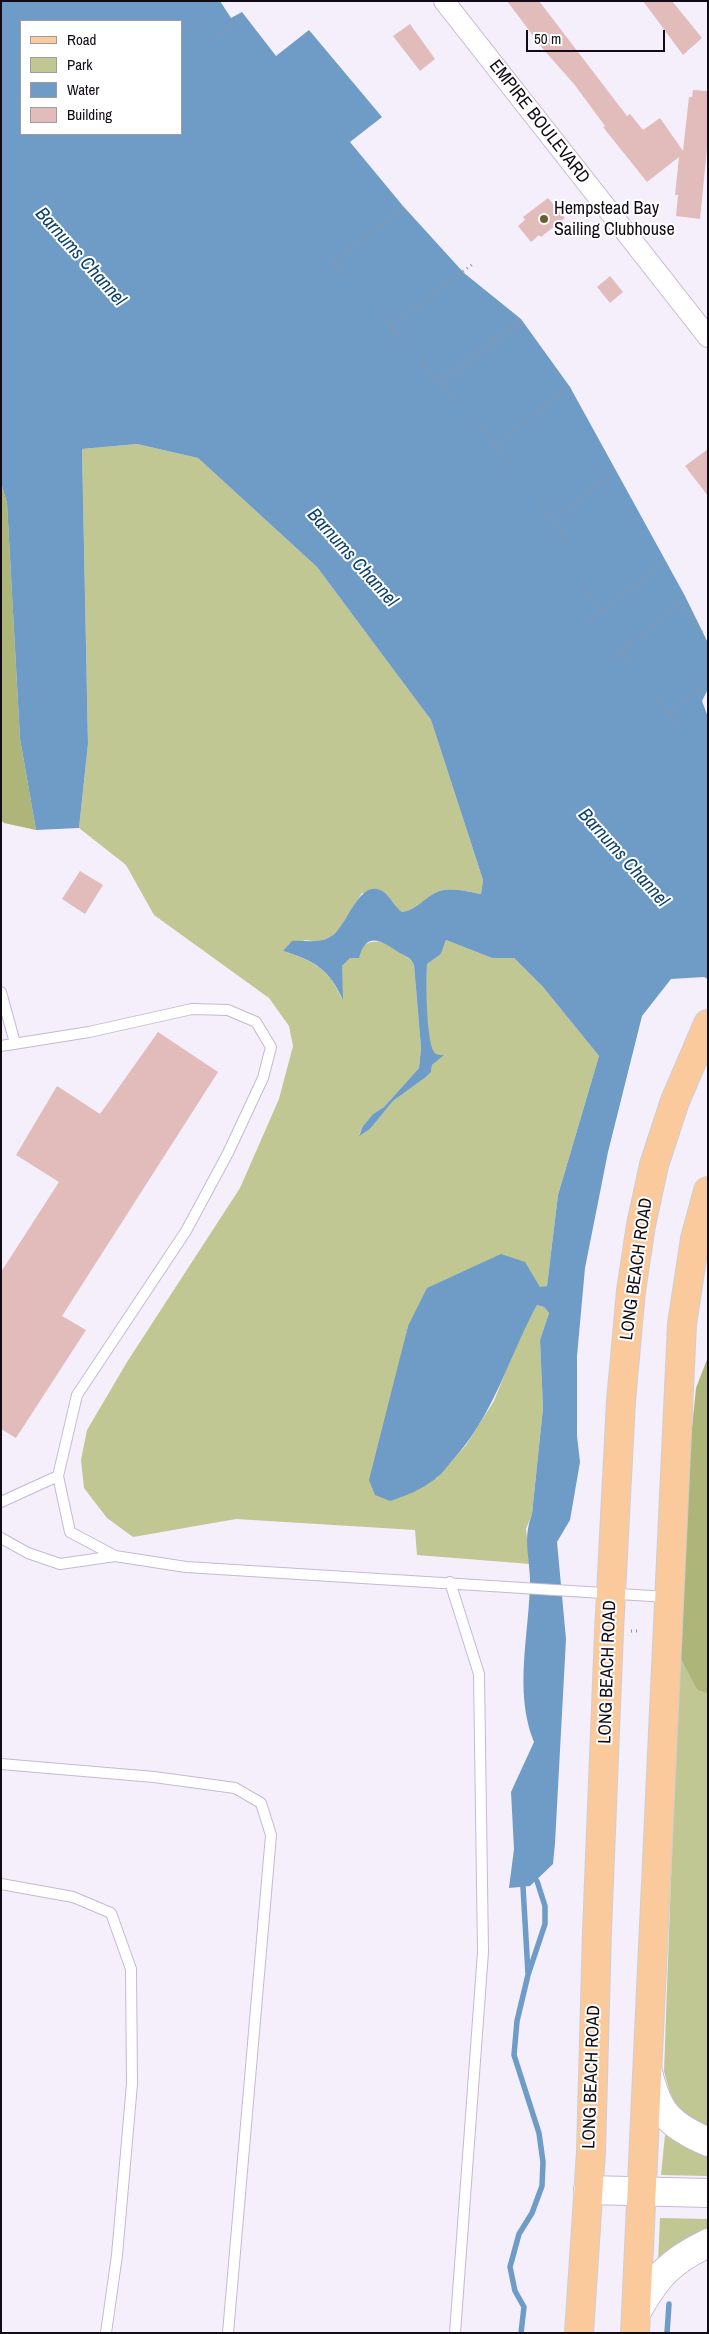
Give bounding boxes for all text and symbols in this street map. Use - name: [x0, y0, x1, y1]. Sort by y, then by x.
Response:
- legend: [20, 20, 182, 135]
- scale bar: [529, 20, 668, 52]
- text: 50 m: [534, 28, 561, 49]
- text: Road: [67, 29, 96, 50]
- text: Park: [67, 54, 92, 75]
- street label: EMPIRE BOULEVARD: [484, 56, 594, 188]
- text: Water: [67, 79, 99, 100]
- text: Building: [67, 104, 112, 125]
- place label: Hempstead Bay Sailing Clubhouse: [554, 198, 675, 240]
- water label: Barnums Channel: [30, 203, 130, 311]
- marker: Hempstead Bay Sailing Clubhouse: [538, 213, 550, 225]
- water label: Barnums Channel: [302, 504, 402, 612]
- water label: Barnums Channel: [573, 804, 673, 912]
- street label: LONG BEACH ROAD: [616, 1196, 658, 1342]
- street label: LONG BEACH ROAD: [595, 1600, 621, 1744]
- street label: LONG BEACH ROAD: [579, 2005, 605, 2149]

